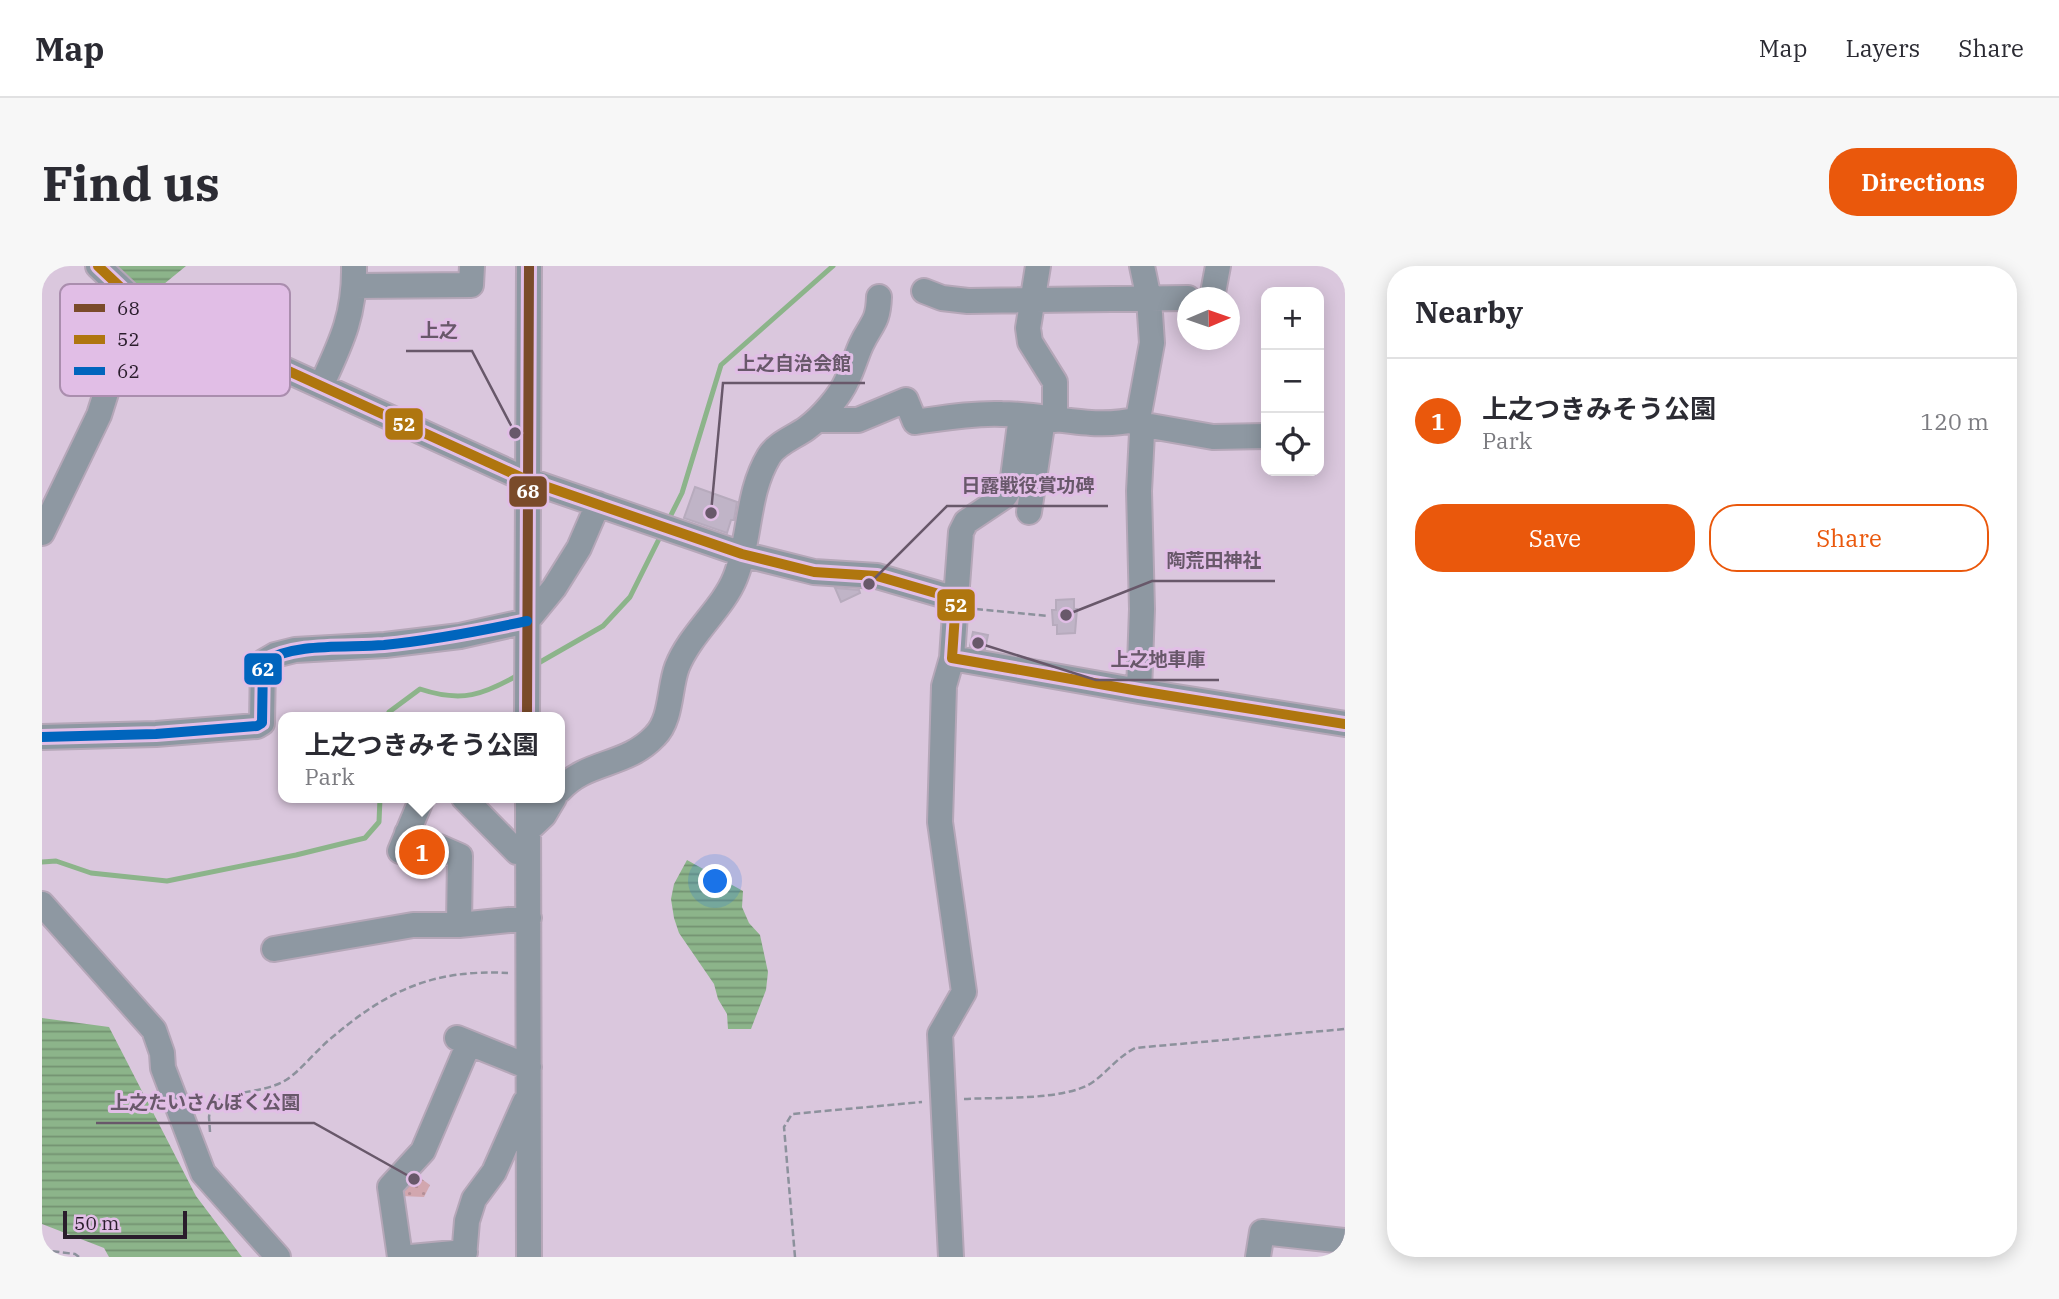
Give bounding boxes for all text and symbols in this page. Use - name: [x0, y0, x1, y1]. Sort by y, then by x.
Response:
- text: Map: [35, 27, 104, 70]
- text: Map: [1759, 32, 1807, 64]
- text: Layers: [1845, 32, 1920, 64]
- text: Share: [1958, 32, 2024, 64]
- button: Directions: [1829, 148, 2017, 216]
- text: Find us: [42, 151, 220, 214]
- legend: [60, 284, 290, 396]
- north arrow: [1177, 287, 1240, 350]
- map controls: [1261, 287, 1324, 476]
- button: +: [1261, 287, 1324, 350]
- text: Nearby: [1415, 292, 1523, 331]
- text: 68: [117, 296, 140, 320]
- callout: 上之: [406, 311, 472, 351]
- text: 上之: [420, 318, 458, 342]
- text: 52: [117, 327, 140, 351]
- callout: 上之自治会館: [723, 343, 865, 383]
- button: −: [1261, 350, 1324, 413]
- text: 上之自治会館: [737, 351, 851, 375]
- text: 62: [117, 359, 140, 383]
- text: 上之つきみそう公園: [1482, 391, 1716, 425]
- text: 1: [1431, 406, 1445, 436]
- text: 120 m: [1920, 406, 1989, 436]
- line badge: 52: [384, 407, 424, 441]
- text: 52: [393, 412, 415, 436]
- button: locate: [1261, 413, 1324, 476]
- text: Park: [1482, 425, 1532, 455]
- callout: 日露戦役賞功碑: [947, 466, 1108, 506]
- text: 日露戦役賞功碑: [961, 473, 1095, 497]
- line badge: 68: [508, 475, 548, 508]
- text: 68: [517, 479, 539, 503]
- button: Save: [1415, 504, 1695, 572]
- button: Share: [1709, 504, 1989, 572]
- callout: 陶荒田神社: [1152, 541, 1275, 581]
- text: 陶荒田神社: [1166, 548, 1262, 572]
- line badge: 52: [936, 588, 976, 622]
- text: 52: [945, 593, 967, 617]
- callout: 上之地車庫: [1096, 640, 1219, 680]
- text: 上之地車庫: [1110, 647, 1206, 671]
- line badge: 62: [243, 652, 283, 686]
- text: 62: [252, 657, 274, 681]
- popup: [278, 712, 565, 803]
- text: 上之つきみそう公園: [304, 727, 539, 761]
- text: Park: [304, 761, 355, 791]
- pin: 1: [399, 826, 445, 878]
- your location: [698, 864, 732, 898]
- callout: 上之たいさんぼく公園: [96, 1083, 314, 1123]
- text: 上之たいさんぼく公園: [110, 1090, 300, 1114]
- scale bar: [63, 1208, 187, 1240]
- text: 50 m: [74, 1211, 119, 1235]

